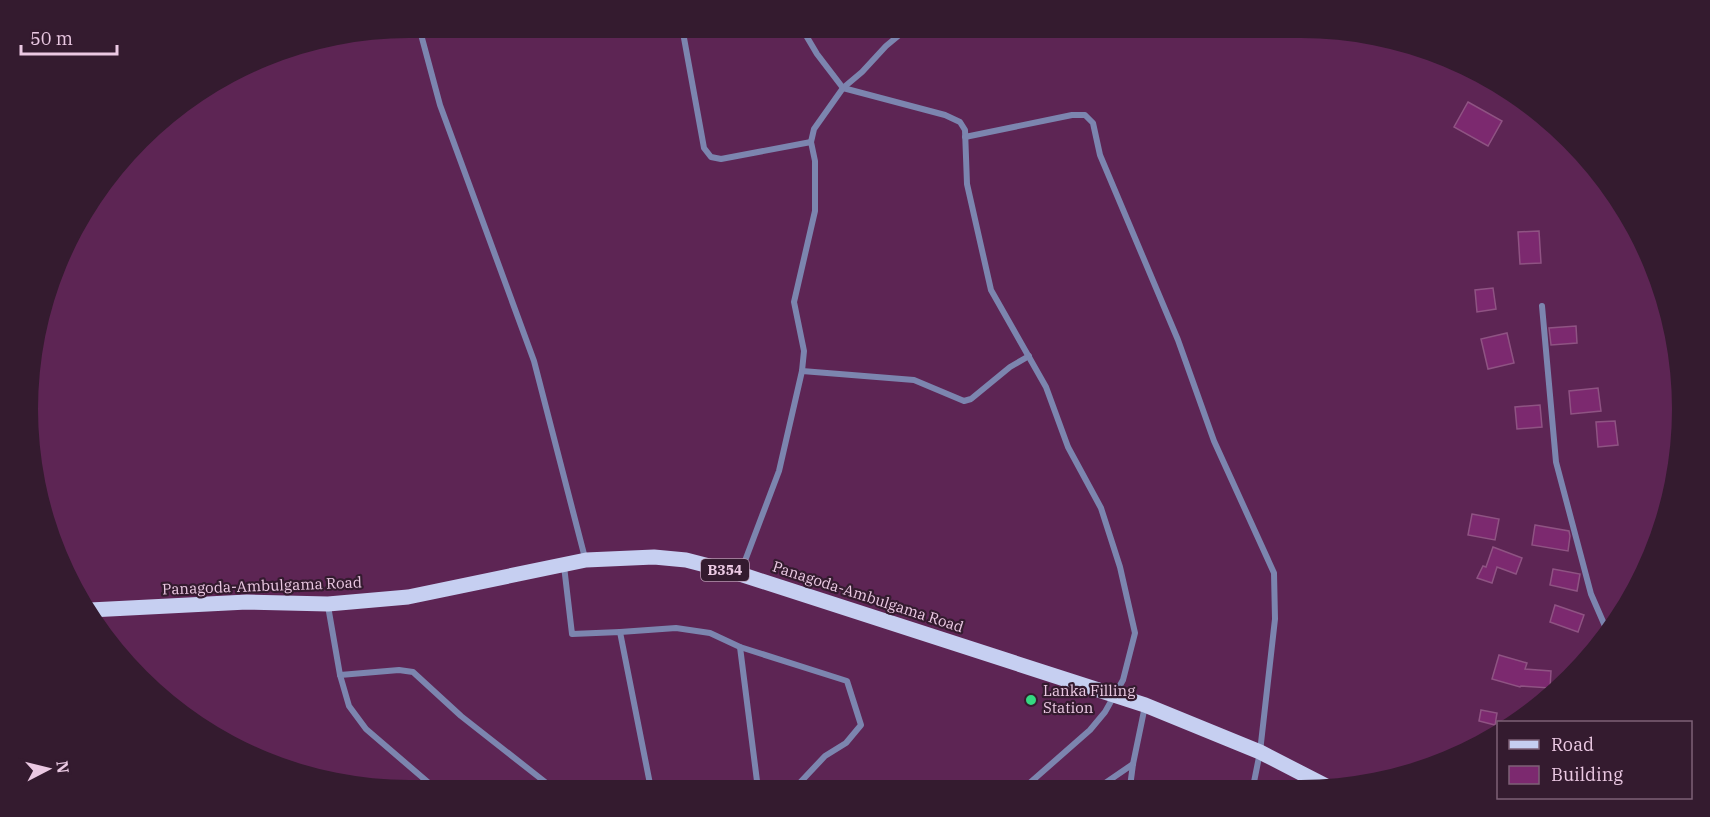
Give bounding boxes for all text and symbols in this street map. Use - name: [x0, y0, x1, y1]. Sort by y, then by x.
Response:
- scale bar: [21, 18, 117, 56]
- text: 50 m: [30, 27, 73, 50]
- street label: Panagoda-Ambulgama Road: [770, 557, 966, 636]
- road number: B354: [701, 559, 749, 581]
- street label: Panagoda-Ambulgama Road: [162, 573, 362, 598]
- place label: Lanka Filling Station: [1043, 681, 1135, 717]
- marker: Lanka Filling Station: [1024, 693, 1038, 707]
- legend: [1497, 721, 1692, 799]
- text: Road: [1551, 733, 1594, 756]
- north arrow: [18, 739, 78, 799]
- text: N: [52, 760, 74, 775]
- text: Building: [1551, 763, 1623, 786]

